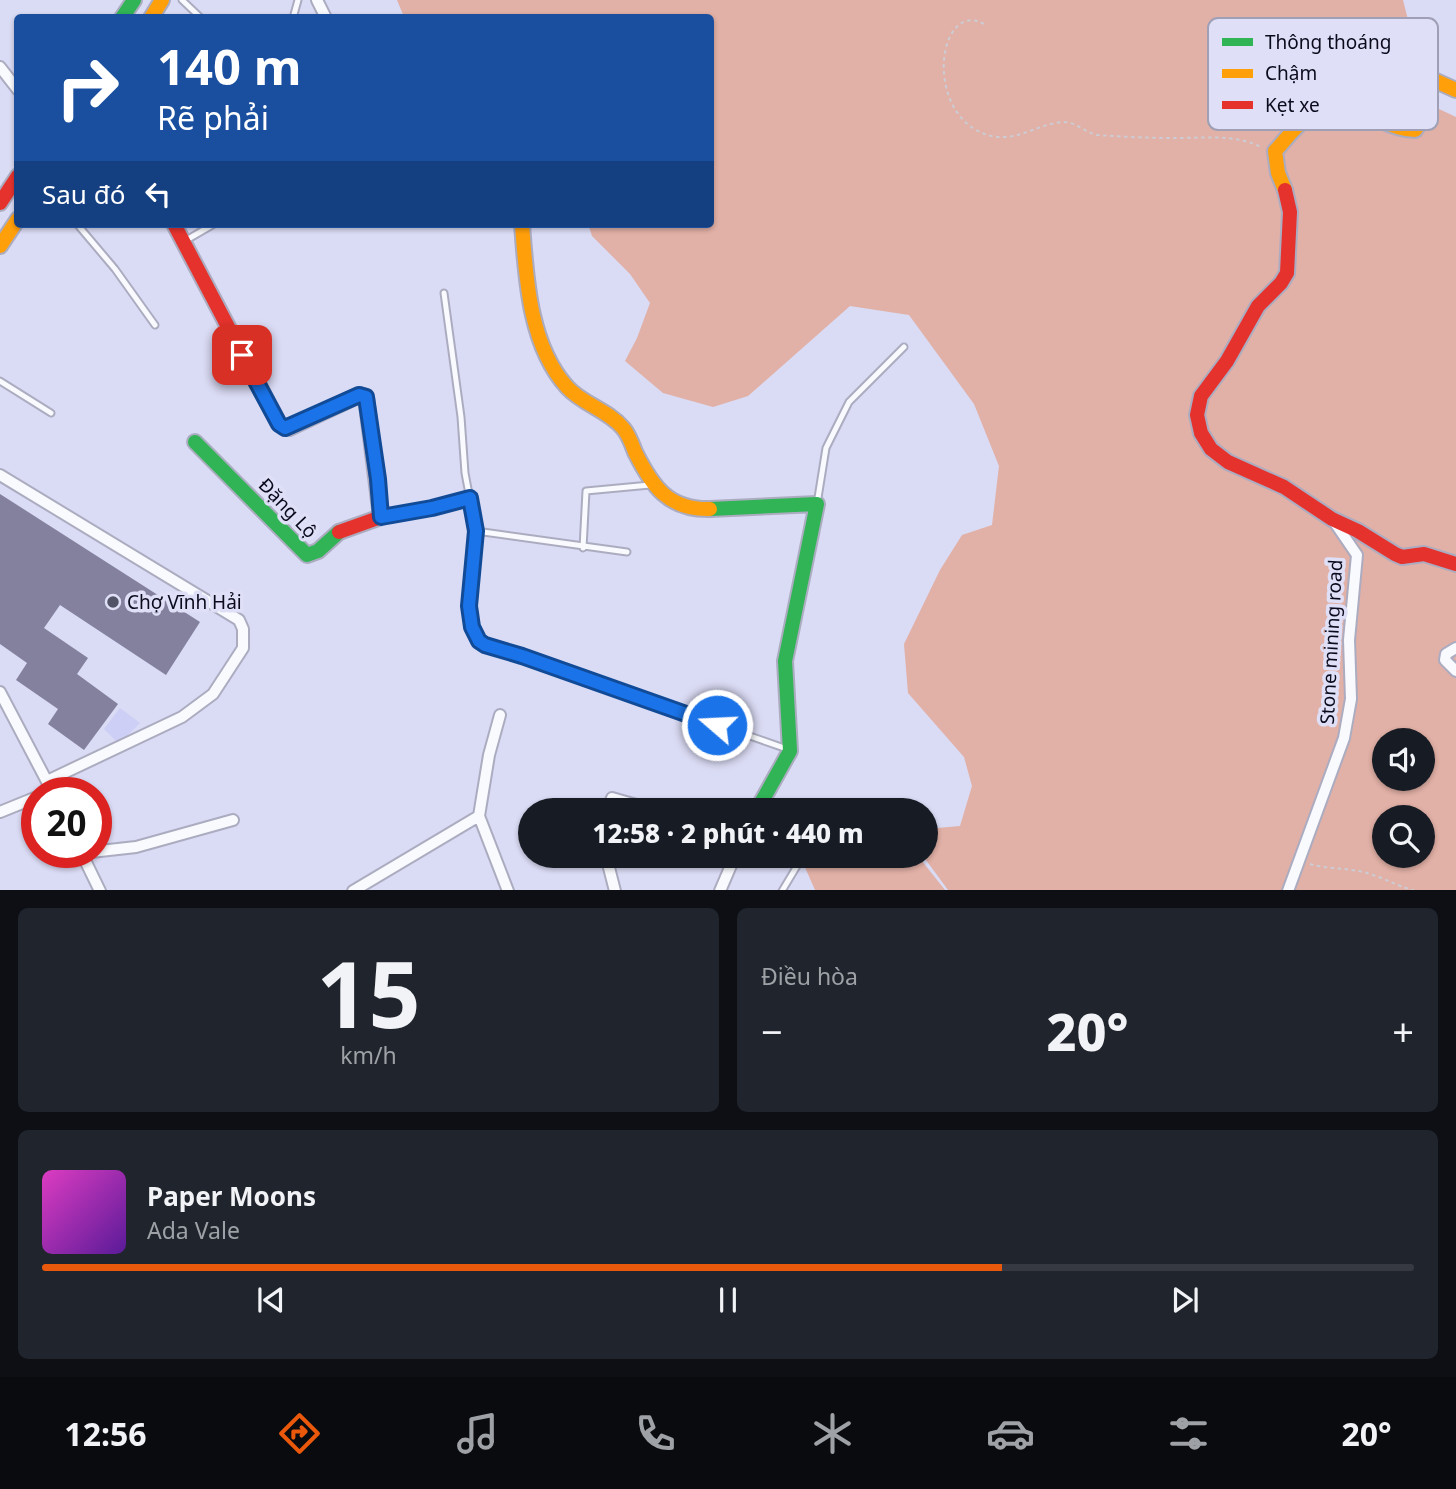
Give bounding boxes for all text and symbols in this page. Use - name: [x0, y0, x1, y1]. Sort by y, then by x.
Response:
- legend: [1208, 18, 1438, 130]
- text: Thông thoáng: [1265, 29, 1391, 55]
- text: 140 m: [157, 33, 302, 99]
- icon: right: [42, 42, 133, 133]
- text: Chậm: [1265, 60, 1317, 86]
- text: Kẹt xe: [1265, 92, 1320, 118]
- text: Rẽ phải: [157, 96, 269, 139]
- icon: left: [139, 175, 177, 213]
- text: Sau đó: [42, 176, 125, 212]
- pin: [212, 325, 272, 385]
- icon: arrive: [223, 336, 261, 374]
- street label: Đặng Lộ: [253, 472, 323, 544]
- street label: Stone mining road: [1314, 559, 1348, 725]
- place label: Chợ Vĩnh Hải: [127, 589, 242, 615]
- marker: Chợ Vĩnh Hải: [105, 594, 121, 610]
- position arrow: [680, 688, 754, 762]
- map controls: [1372, 728, 1435, 868]
- button: sound: [1372, 728, 1435, 791]
- speed limit sign: 20: [21, 777, 112, 868]
- button: search: [1372, 805, 1435, 868]
- text: 12:58 · 2 phút · 440 m: [592, 815, 864, 851]
- text: 15: [316, 931, 421, 1055]
- text: Điều hòa: [761, 960, 858, 992]
- text: 20°: [1046, 995, 1129, 1066]
- text: −: [761, 1005, 783, 1057]
- text: +: [1392, 1005, 1414, 1057]
- text: km/h: [340, 1039, 397, 1071]
- text: Paper Moons: [147, 1178, 316, 1214]
- text: Ada Vale: [147, 1214, 240, 1246]
- icon: previous: [252, 1281, 290, 1319]
- icon: pause: [709, 1281, 747, 1319]
- icon: next: [1166, 1281, 1204, 1319]
- icon: directions: [275, 1409, 324, 1458]
- icon: music: [453, 1409, 502, 1458]
- icon: phone: [631, 1409, 680, 1458]
- icon: climate: [808, 1409, 857, 1458]
- icon: car: [986, 1409, 1035, 1458]
- icon: filters: [1164, 1409, 1213, 1458]
- text: 12:56: [64, 1412, 147, 1455]
- text: 20°: [1341, 1412, 1392, 1455]

